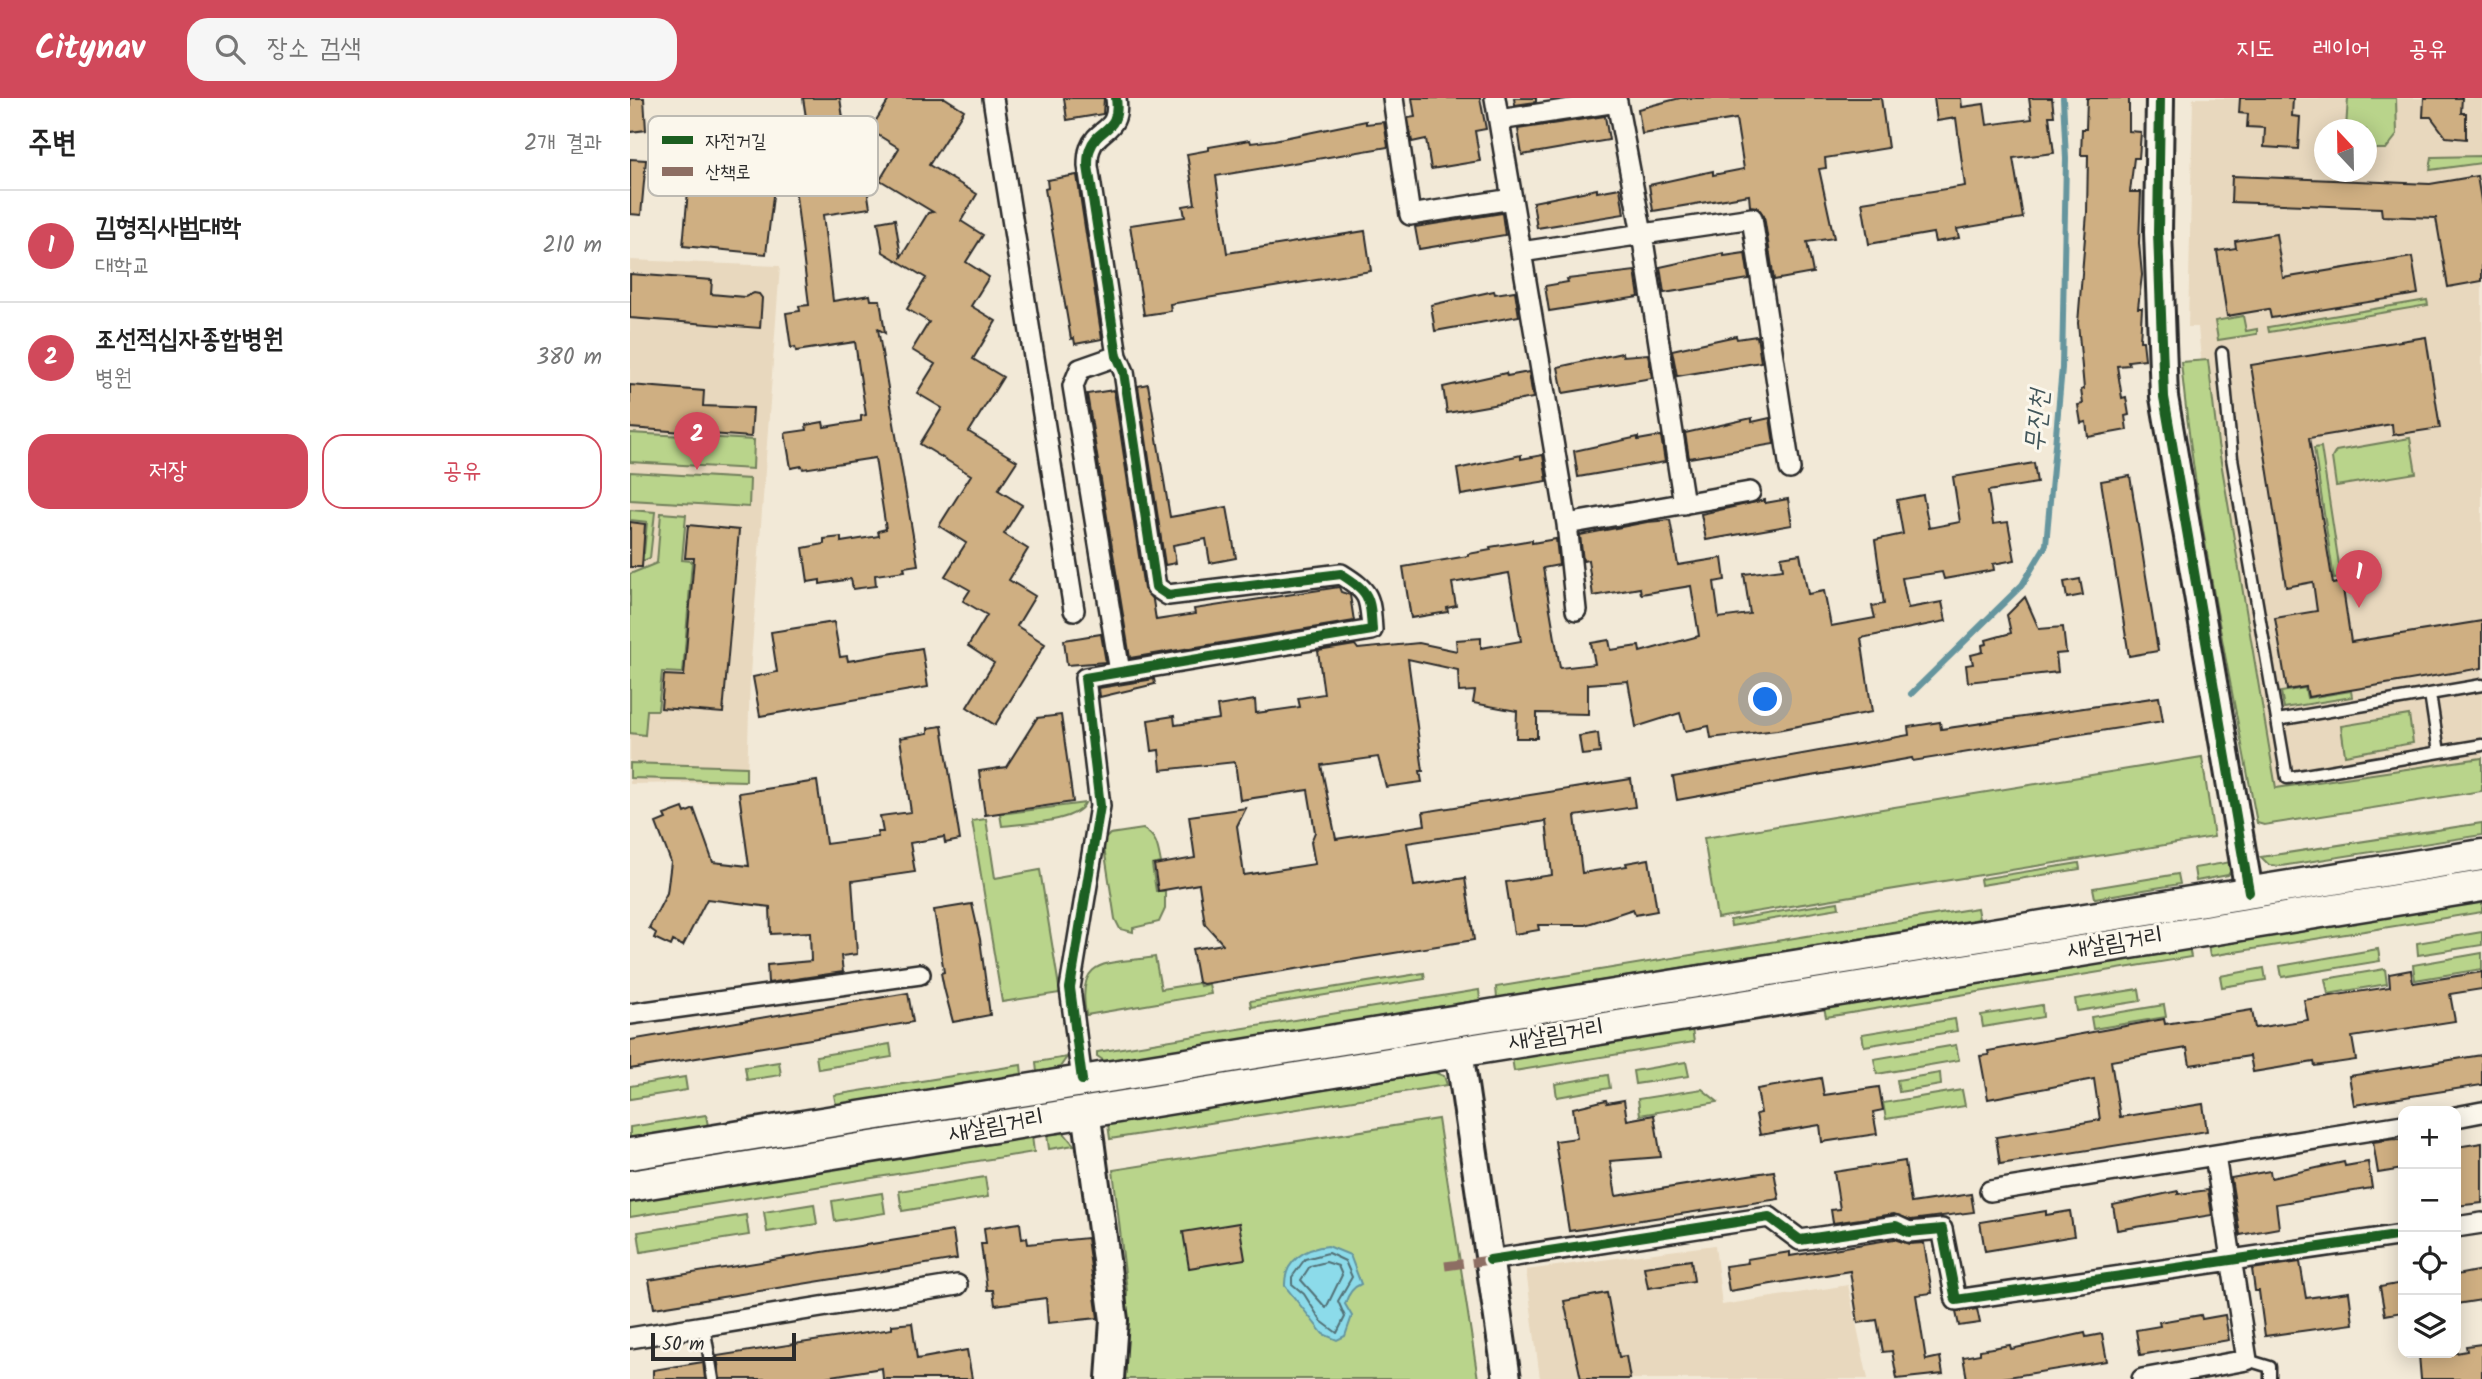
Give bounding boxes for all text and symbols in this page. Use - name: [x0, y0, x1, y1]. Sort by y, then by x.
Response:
- search box: [187, 18, 677, 81]
- text: Citynav: [35, 23, 145, 76]
- text: 장소 검색: [267, 28, 361, 70]
- icon: search: [211, 30, 249, 68]
- text: 지도: [2236, 30, 2274, 69]
- text: 레이어: [2312, 30, 2370, 69]
- text: 공유: [2408, 30, 2447, 69]
- legend: [648, 116, 878, 196]
- north arrow: [2314, 119, 2377, 182]
- text: 주변: [28, 120, 76, 168]
- text: 2개 결과: [524, 126, 602, 162]
- text: 자전거길: [705, 127, 766, 157]
- text: 산책로: [705, 158, 751, 188]
- text: 김형직사범대학: [95, 207, 241, 249]
- text: 1: [48, 228, 54, 264]
- text: 210 m: [542, 228, 602, 264]
- text: 대학교: [95, 249, 151, 285]
- text: 조선적십자종합병원: [95, 319, 283, 361]
- text: 2: [44, 340, 58, 376]
- text: 380 m: [536, 340, 602, 376]
- text: 병원: [95, 361, 132, 397]
- water label: 무진천: [2014, 385, 2062, 454]
- pin: 2: [674, 412, 720, 470]
- button: 저장: [28, 434, 308, 509]
- button: 공유: [322, 434, 602, 509]
- pin: 1: [2336, 550, 2382, 608]
- your location: [1748, 682, 1782, 716]
- street label: 새살림거리: [2064, 916, 2166, 970]
- street label: 새살림거리: [1505, 1008, 1607, 1062]
- street label: 새살림거리: [945, 1098, 1047, 1154]
- map controls: [2398, 1106, 2461, 1358]
- button: +: [2398, 1106, 2461, 1169]
- button: −: [2398, 1169, 2461, 1232]
- button: locate: [2398, 1232, 2461, 1295]
- button: layers: [2398, 1295, 2461, 1358]
- scale bar: [651, 1330, 796, 1362]
- text: 50 m: [662, 1330, 704, 1360]

